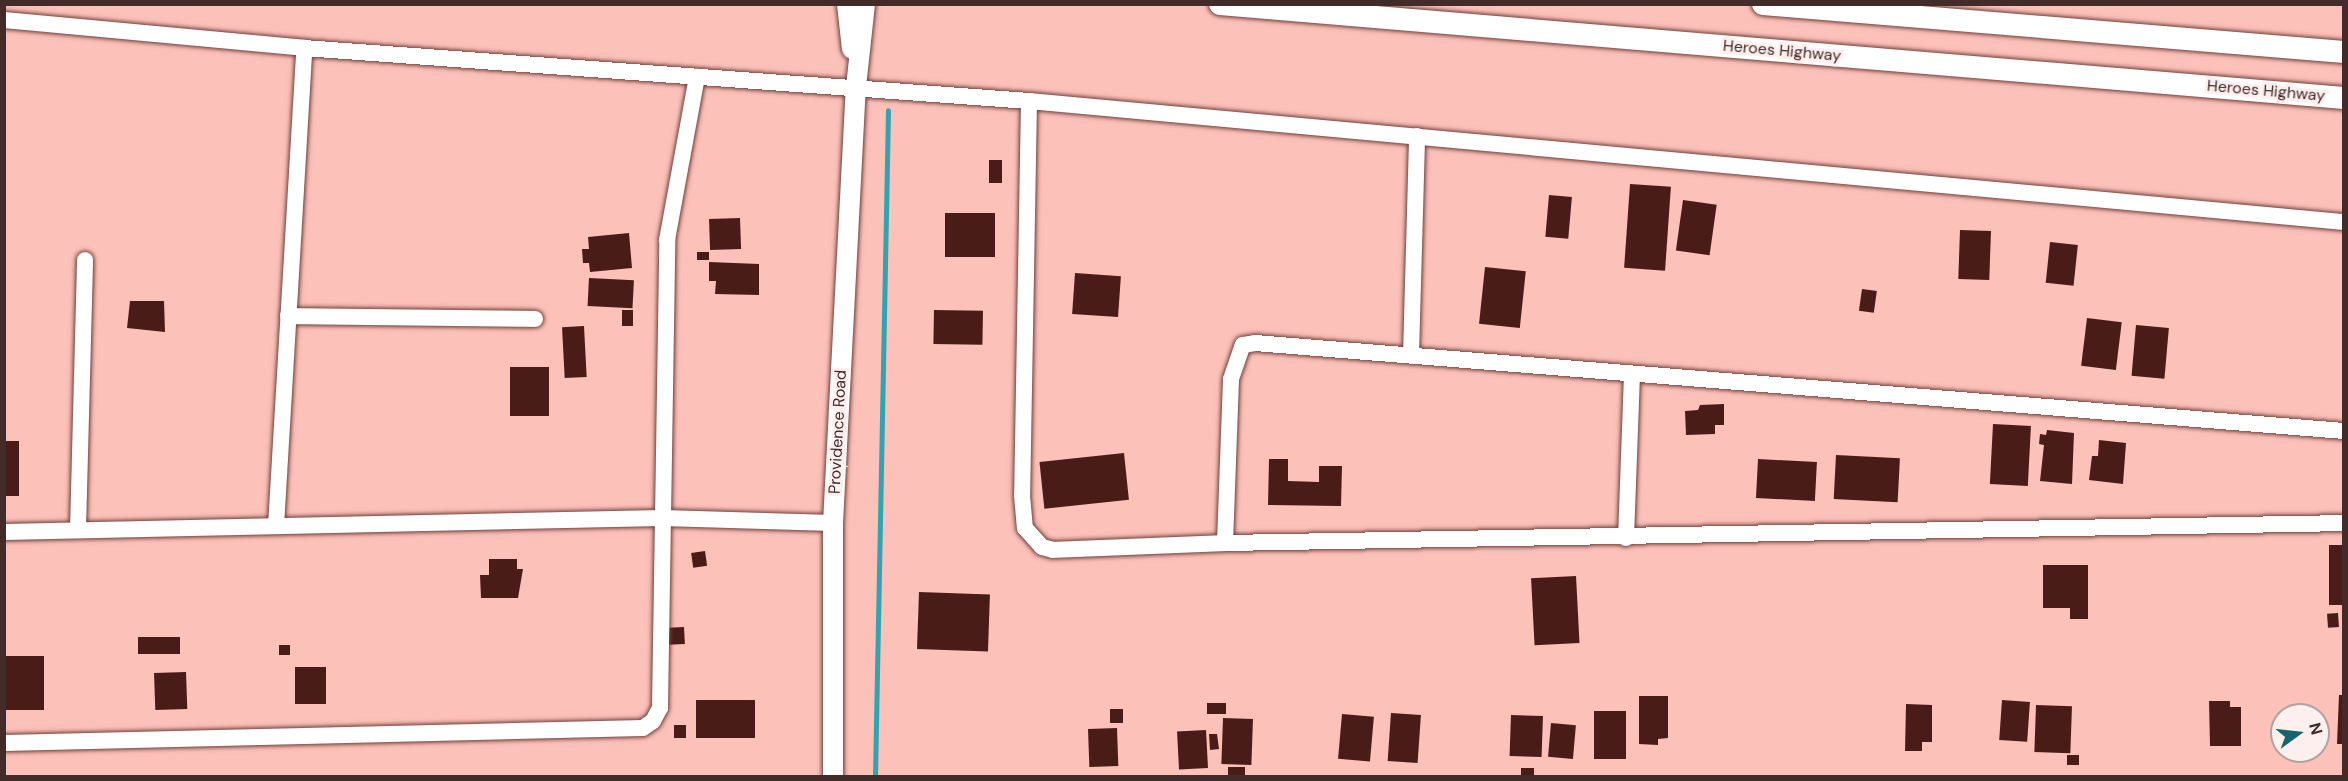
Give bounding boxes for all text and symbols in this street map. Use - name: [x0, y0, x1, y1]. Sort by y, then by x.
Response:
- street label: Heroes Highway: [1722, 36, 1842, 66]
- street label: Heroes Highway: [2206, 76, 2326, 106]
- street label: Providence Road: [825, 369, 851, 495]
- north arrow: [2270, 703, 2330, 763]
- text: N: [2304, 720, 2328, 737]

